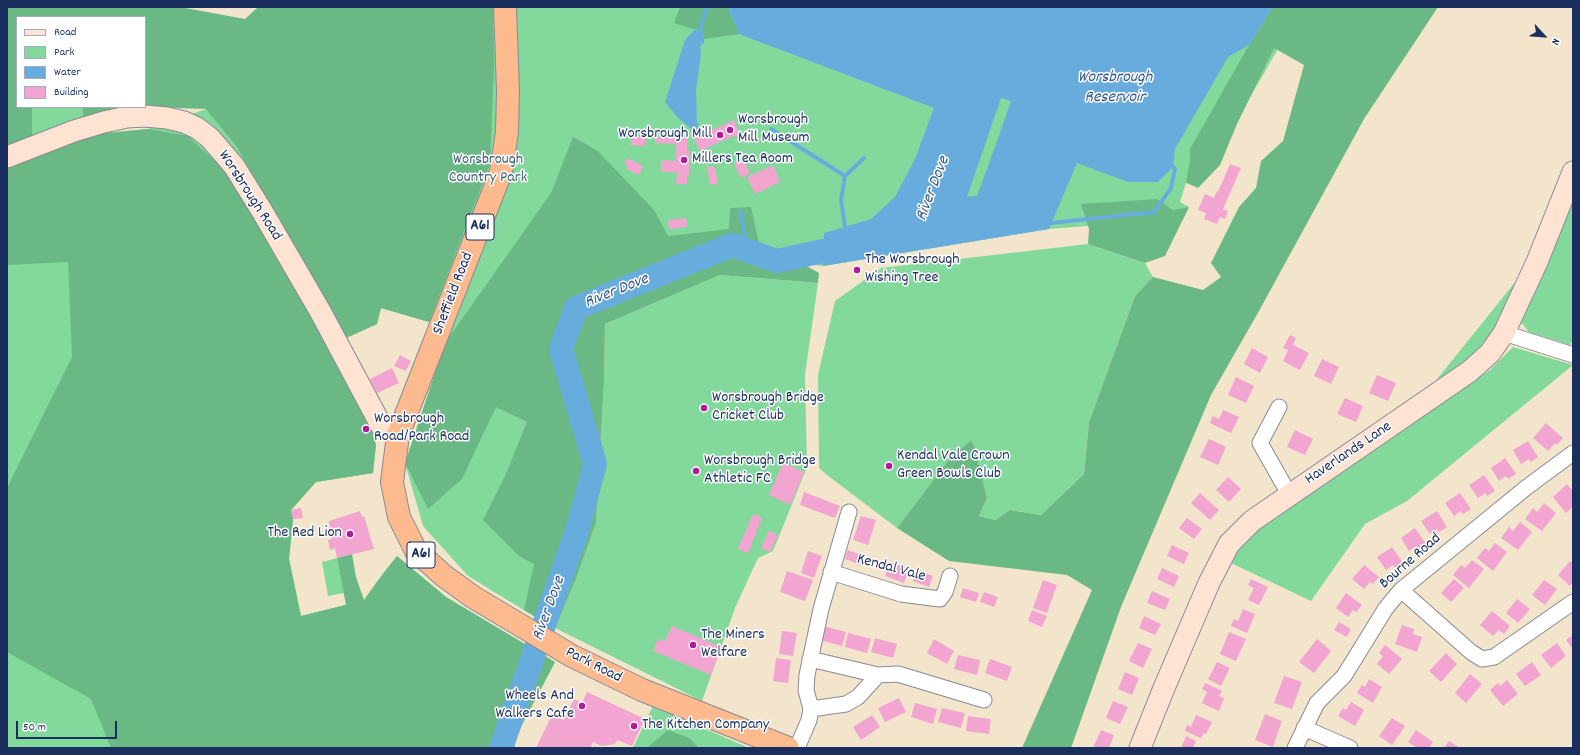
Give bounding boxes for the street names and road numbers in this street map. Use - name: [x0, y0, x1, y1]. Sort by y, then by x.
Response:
- street label: Worsbrough Road: [213, 147, 285, 245]
- road number: A61: [466, 214, 494, 240]
- street label: Sheffield Road: [430, 250, 478, 338]
- street label: Haverlands Lane: [1302, 418, 1396, 490]
- street label: Bourne Road: [1376, 530, 1446, 594]
- road number: A61: [407, 542, 435, 568]
- street label: Kendal Vale: [855, 551, 927, 587]
- street label: Park Road: [562, 644, 624, 688]

